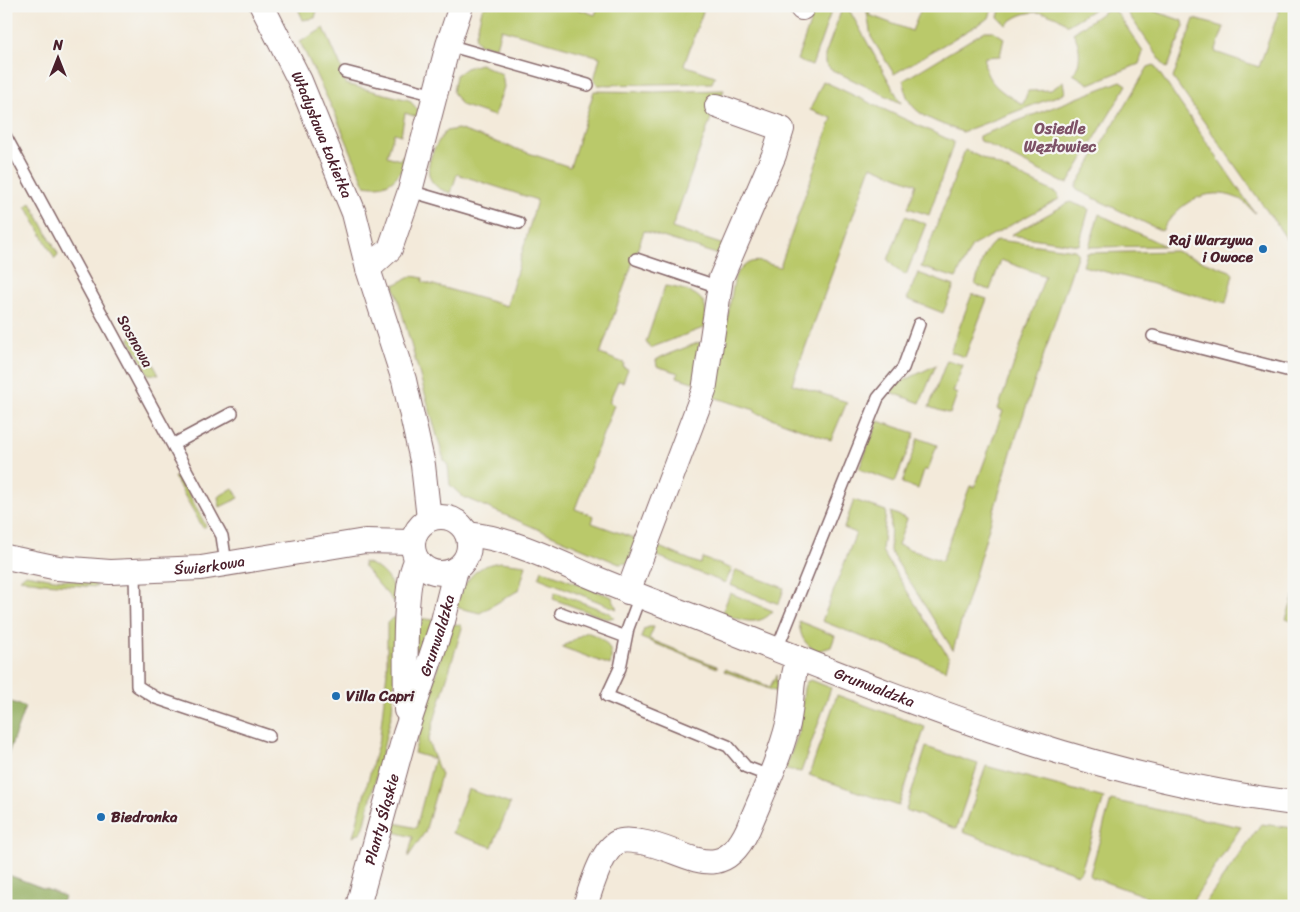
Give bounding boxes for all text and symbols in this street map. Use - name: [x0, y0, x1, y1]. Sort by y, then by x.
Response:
- north arrow: [32, 32, 82, 82]
- text: N: [52, 33, 63, 58]
- street label: Władysława Łokietka: [284, 66, 360, 203]
- district label: Osiedle Węzłowiec: [1024, 114, 1097, 161]
- place label: Raj Warzywa i Owoce: [1168, 227, 1254, 270]
- marker: Raj Warzywa i Owoce: [1257, 243, 1269, 255]
- street label: Sosnowa: [110, 310, 161, 373]
- street label: Świerkowa: [174, 548, 247, 582]
- street label: Grunwaldzka: [412, 592, 462, 680]
- street label: Grunwaldzka: [830, 660, 919, 715]
- place label: Villa Capri: [346, 683, 415, 709]
- marker: Villa Capri: [330, 690, 342, 702]
- street label: Planty Śląskie: [357, 770, 407, 868]
- place label: Biedronka: [111, 804, 178, 830]
- marker: Biedronka: [95, 811, 107, 823]

